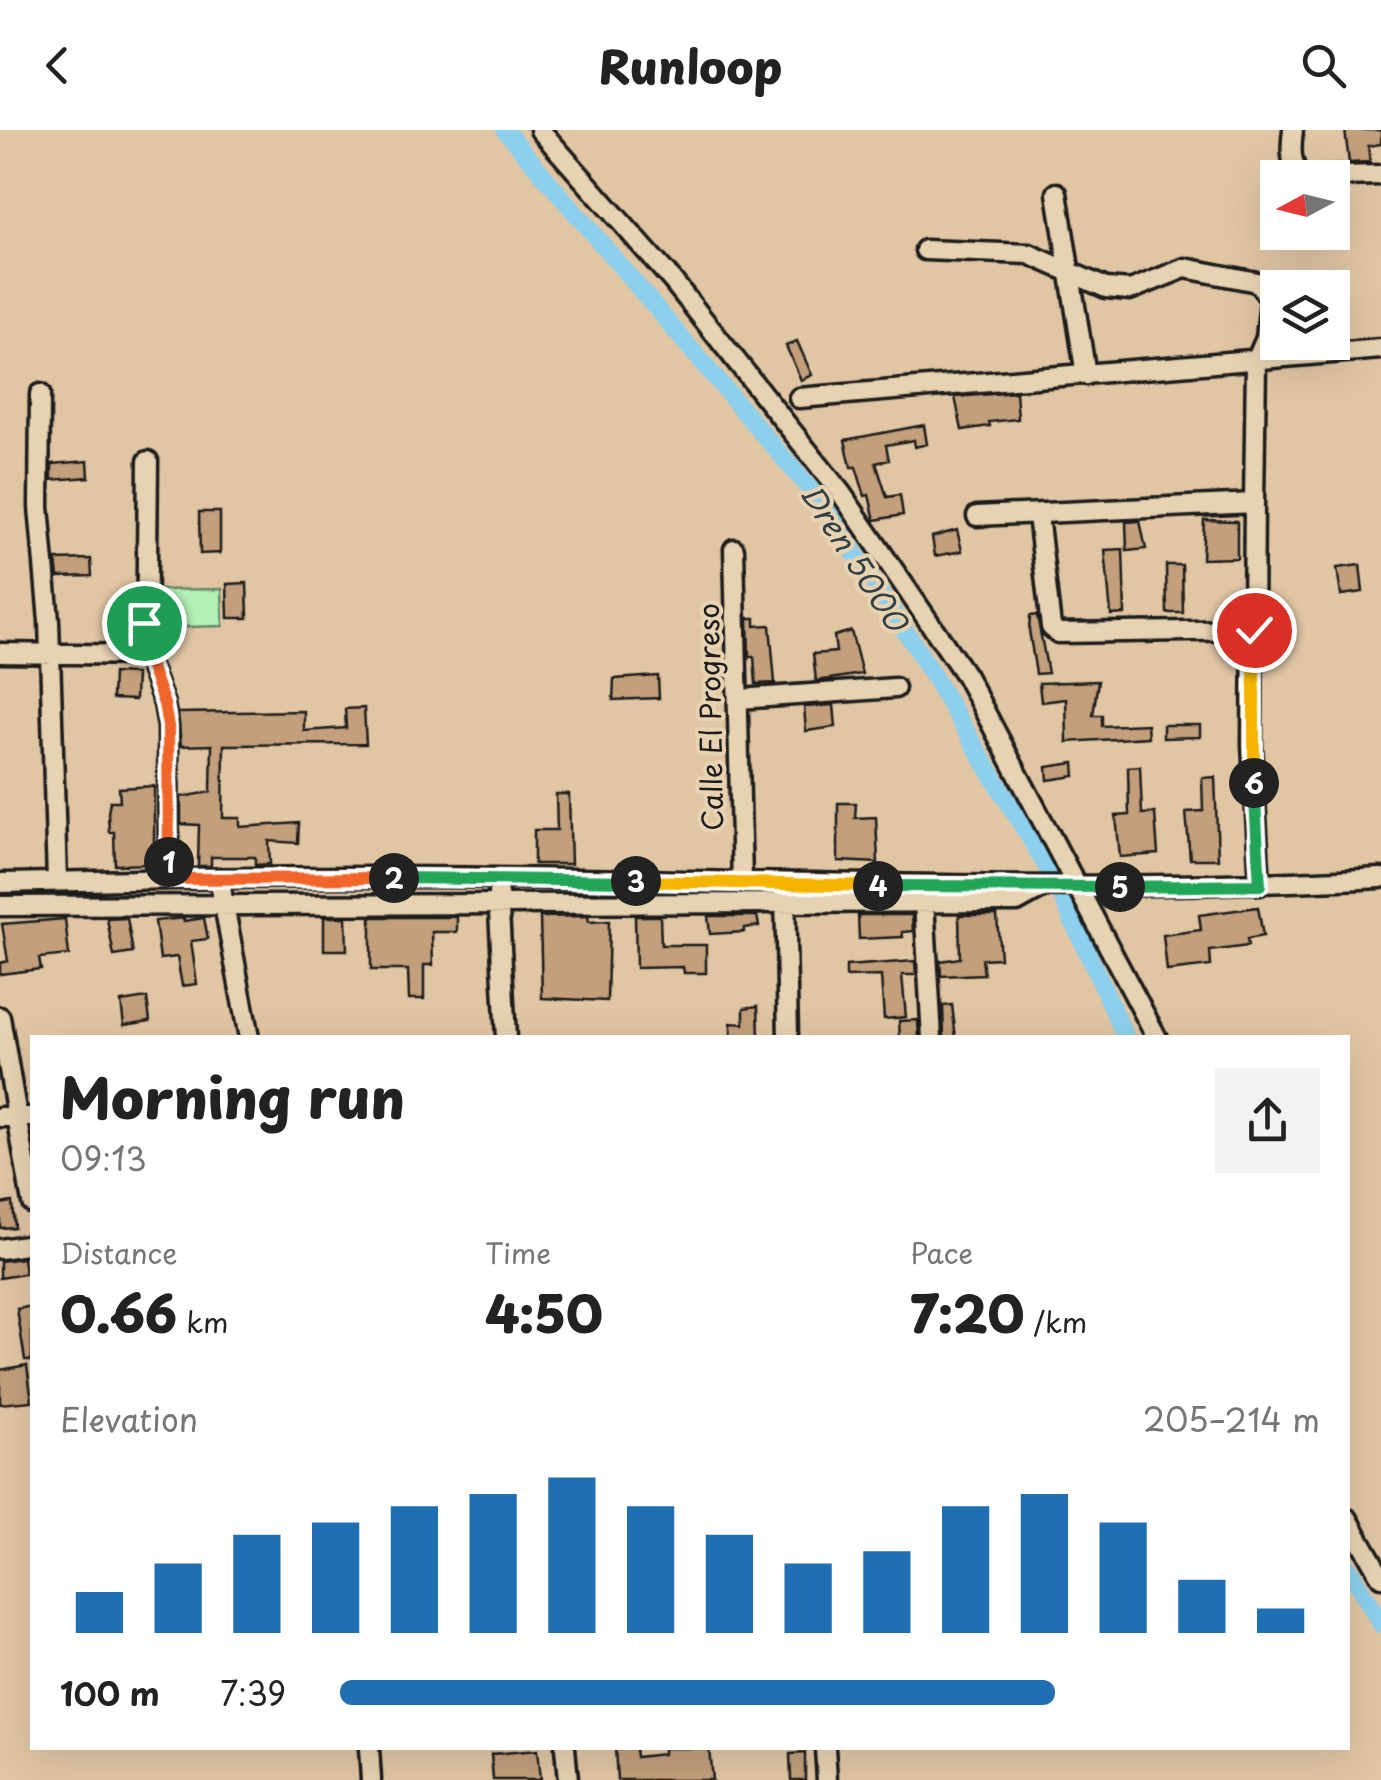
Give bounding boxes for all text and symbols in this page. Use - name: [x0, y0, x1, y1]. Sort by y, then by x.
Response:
- text: Runloop: [599, 31, 782, 99]
- icon: back: [30, 38, 85, 93]
- icon: search: [1296, 38, 1351, 93]
- north arrow: [1260, 160, 1350, 250]
- map controls: [1260, 160, 1350, 360]
- button: layers: [1260, 270, 1350, 360]
- water label: Dren 5000: [791, 474, 921, 641]
- pin: [102, 581, 187, 666]
- pin: [1212, 588, 1297, 673]
- icon: arrive: [117, 596, 172, 651]
- street label: Calle El Progreso: [686, 603, 733, 831]
- icon: check: [1227, 603, 1282, 658]
- pin: 6: [1229, 758, 1279, 808]
- text: 6: [1244, 761, 1264, 804]
- pin: 1: [144, 837, 194, 887]
- text: 1: [162, 840, 176, 883]
- pin: 2: [369, 853, 419, 903]
- text: 2: [384, 856, 404, 899]
- pin: 3: [611, 856, 661, 906]
- text: 3: [627, 859, 645, 902]
- pin: 4: [853, 861, 903, 911]
- pin: 5: [1095, 862, 1145, 912]
- text: 4: [868, 864, 888, 907]
- text: 5: [1111, 865, 1129, 908]
- text: Morning run: [60, 1055, 405, 1138]
- button: share: [1215, 1068, 1320, 1173]
- text: 09:13: [60, 1134, 147, 1182]
- text: Distance: [60, 1231, 178, 1274]
- text: Time: [485, 1231, 551, 1274]
- text: Pace: [910, 1231, 973, 1274]
- text: 0.66: [60, 1274, 177, 1350]
- text: 4:50: [485, 1274, 603, 1350]
- text: 7:20: [910, 1274, 1025, 1350]
- text: km: [177, 1300, 228, 1343]
- text: /km: [1025, 1300, 1087, 1343]
- text: Elevation: [60, 1395, 198, 1443]
- text: 205–214 m: [1143, 1395, 1320, 1443]
- text: 100 m: [60, 1669, 160, 1717]
- text: 7:39: [220, 1669, 286, 1717]

